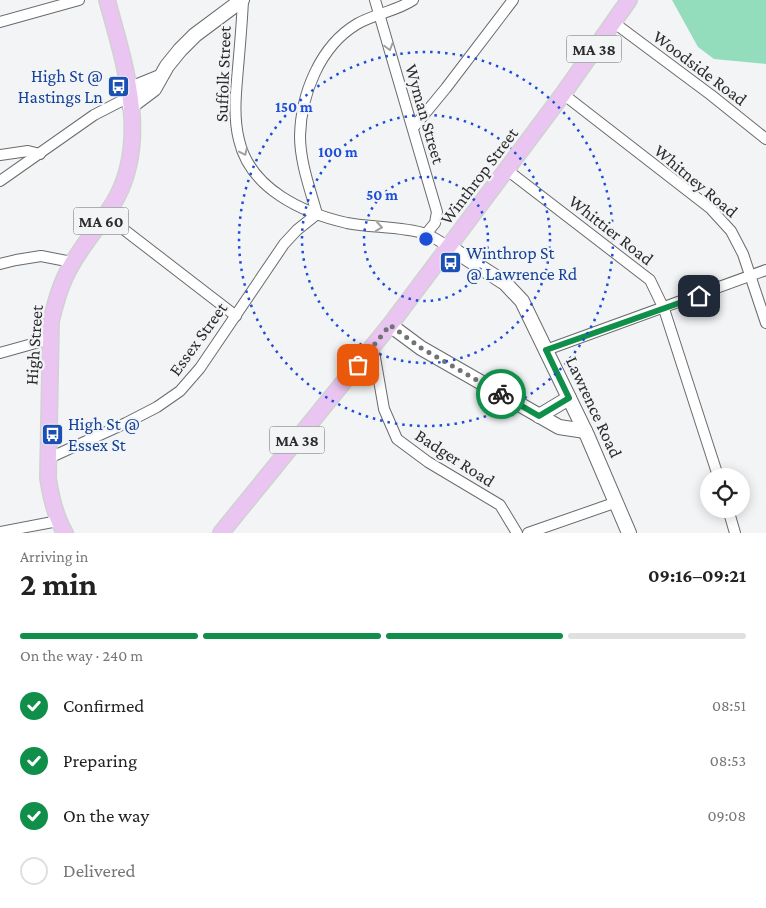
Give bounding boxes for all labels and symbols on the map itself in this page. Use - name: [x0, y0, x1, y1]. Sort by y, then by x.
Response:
- street label: Suffolk Street: [211, 24, 235, 122]
- street label: Woodside Road: [649, 26, 751, 110]
- road number: MA 38: [566, 36, 622, 62]
- one-way arrow: [383, 42, 393, 50]
- street label: Wyman Street: [401, 62, 449, 167]
- place label: High St @ Hastings Ln: [18, 66, 103, 107]
- bus stop icon: High St @ Hastings Ln: [107, 74, 131, 98]
- text: 150 m: [275, 99, 313, 115]
- street label: Winthrop Street: [436, 123, 523, 228]
- street label: Whitney Road: [650, 140, 742, 222]
- text: 100 m: [318, 144, 358, 160]
- one-way arrow: [237, 147, 248, 156]
- text: 50 m: [366, 187, 398, 203]
- street label: Whittier Road: [565, 191, 658, 270]
- road number: MA 60: [74, 208, 128, 235]
- one-way arrow: [375, 221, 383, 232]
- centre of rings: [417, 230, 435, 248]
- place label: Winthrop St @ Lawrence Rd: [466, 243, 578, 284]
- bus stop icon: Winthrop St @ Lawrence Rd: [438, 251, 462, 275]
- pin: [678, 275, 720, 317]
- street label: Essex Street: [165, 298, 232, 380]
- street label: High Street: [21, 303, 47, 386]
- pin: [337, 344, 379, 386]
- street label: Lawrence Road: [562, 353, 626, 461]
- courier: [476, 369, 526, 419]
- place label: High St @ Essex St: [68, 414, 140, 455]
- bus stop icon: High St @ Essex St: [40, 422, 64, 446]
- street label: Badger Road: [412, 425, 499, 491]
- road number: MA 38: [270, 426, 324, 454]

